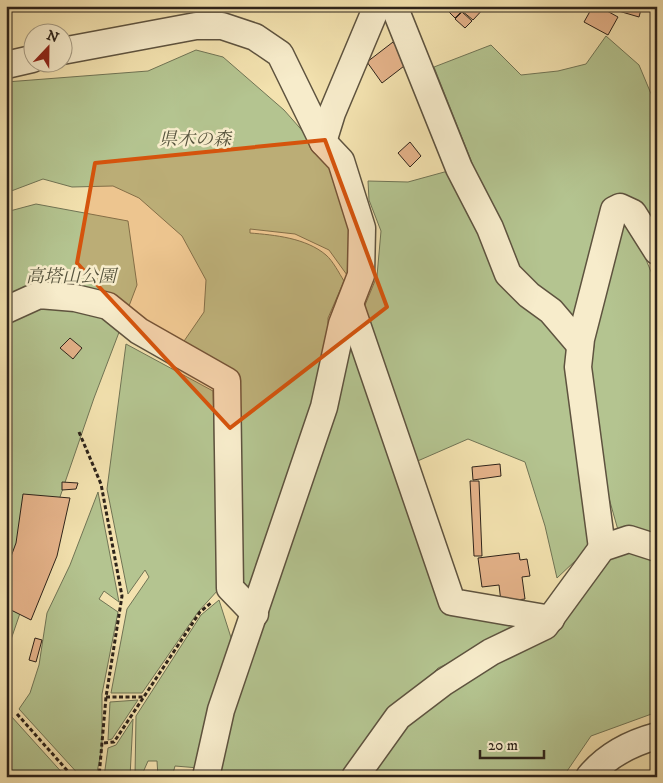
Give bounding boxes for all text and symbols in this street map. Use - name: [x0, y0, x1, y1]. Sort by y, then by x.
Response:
- north arrow: [22, 22, 72, 72]
- text: N: [44, 26, 62, 48]
- park label: 県木の森: [159, 129, 233, 151]
- park label: 高塔山公園: [26, 266, 119, 288]
- scale bar: [480, 728, 544, 760]
- text: 20 m: [488, 736, 518, 755]

